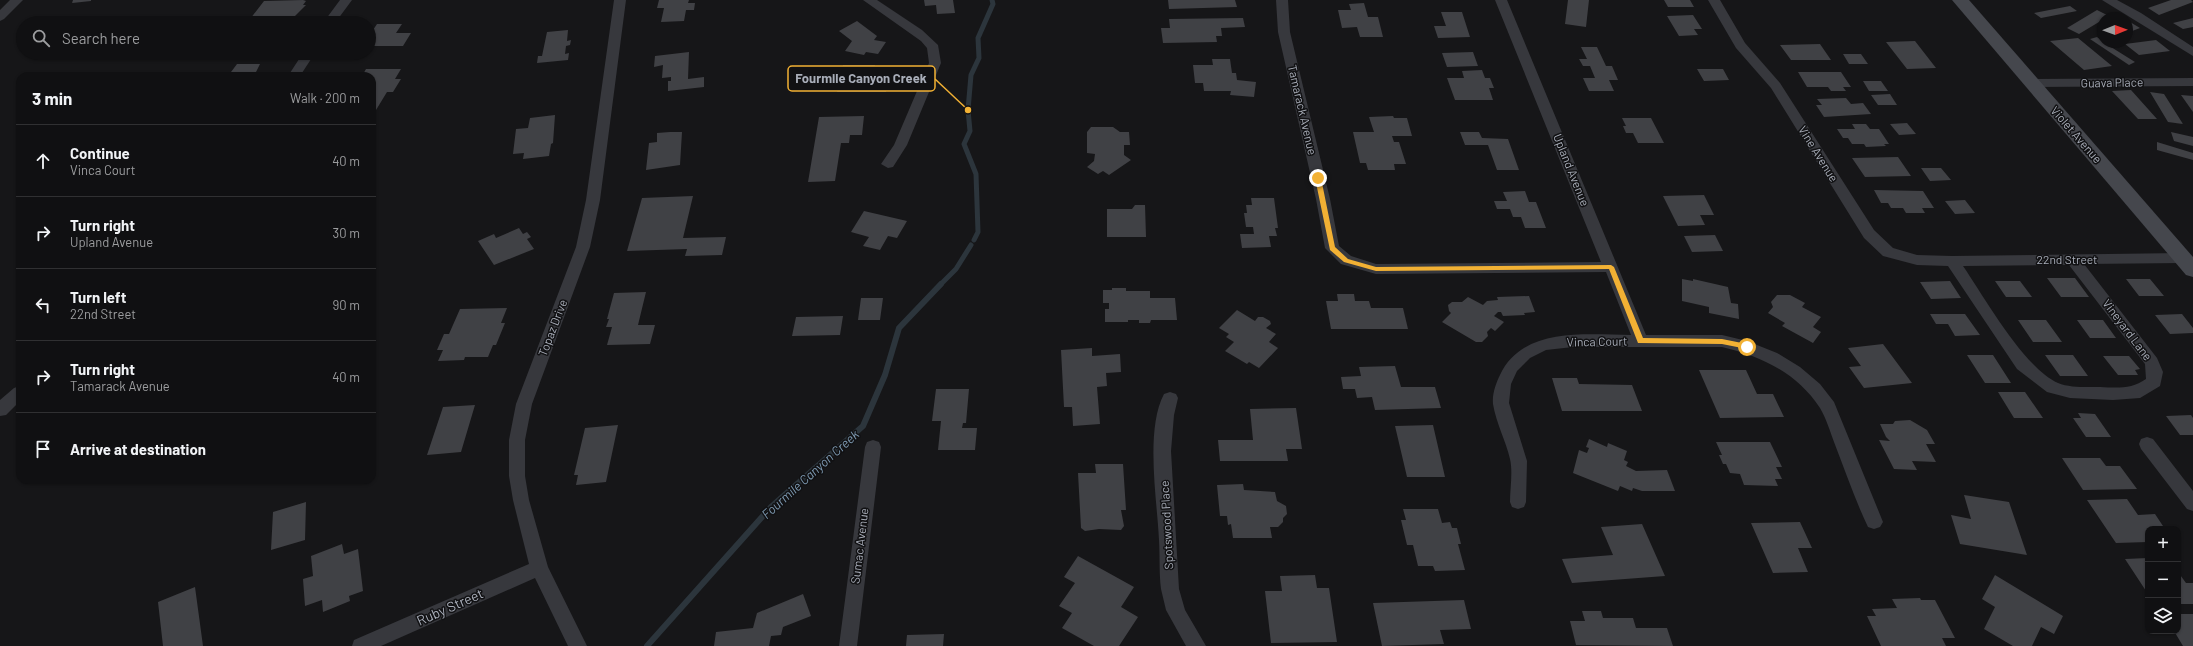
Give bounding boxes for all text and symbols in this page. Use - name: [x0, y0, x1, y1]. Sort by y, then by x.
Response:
- north arrow: [2097, 12, 2133, 48]
- search box: [16, 16, 376, 60]
- icon: search: [30, 27, 52, 49]
- text: Search here: [62, 29, 140, 47]
- street label: Tamarack Avenue: [1286, 63, 1320, 156]
- callout: Fourmile Canyon Creek: [788, 66, 935, 91]
- text: Fourmile Canyon Creek: [795, 70, 927, 86]
- street label: Guava Place: [2081, 74, 2143, 90]
- text: 3 min: [32, 88, 72, 108]
- text: Walk · 200 m: [290, 90, 360, 106]
- street label: Violet Avenue: [2048, 103, 2105, 166]
- street label: Vine Avenue: [1796, 123, 1842, 184]
- street label: Upland Avenue: [1551, 131, 1593, 208]
- text: Continue: [70, 144, 130, 162]
- icon: ahead: [32, 150, 54, 172]
- text: 40 m: [332, 153, 360, 169]
- text: Vinca Court: [70, 162, 135, 178]
- route end: [1309, 169, 1327, 187]
- text: Turn right: [70, 216, 135, 234]
- icon: right: [32, 222, 54, 244]
- text: 30 m: [333, 225, 360, 241]
- text: Upland Avenue: [70, 234, 153, 250]
- street label: 22nd Street: [2037, 252, 2097, 266]
- text: Turn left: [70, 288, 126, 306]
- icon: left: [32, 294, 54, 316]
- street label: Vineyard Lane: [2100, 296, 2155, 363]
- text: 90 m: [333, 297, 360, 313]
- street label: Topaz Drive: [535, 297, 569, 358]
- text: 22nd Street: [70, 306, 136, 322]
- street label: Vinca Court: [1567, 333, 1627, 349]
- route start: [1738, 338, 1756, 356]
- text: Turn right: [70, 360, 135, 378]
- icon: right: [32, 366, 54, 388]
- text: 40 m: [332, 369, 360, 385]
- text: Tamarack Avenue: [70, 378, 170, 394]
- water label: Fourmile Canyon Creek: [758, 426, 862, 522]
- icon: arrive: [32, 438, 54, 460]
- text: Arrive at destination: [70, 440, 206, 458]
- street label: Spotswood Place: [1157, 480, 1175, 570]
- street label: Sumac Avenue: [847, 507, 871, 585]
- map controls: [2145, 526, 2181, 634]
- button: +: [2145, 526, 2181, 562]
- button: −: [2145, 562, 2181, 598]
- street label: Ruby Street: [414, 584, 486, 629]
- button: layers: [2145, 598, 2181, 634]

